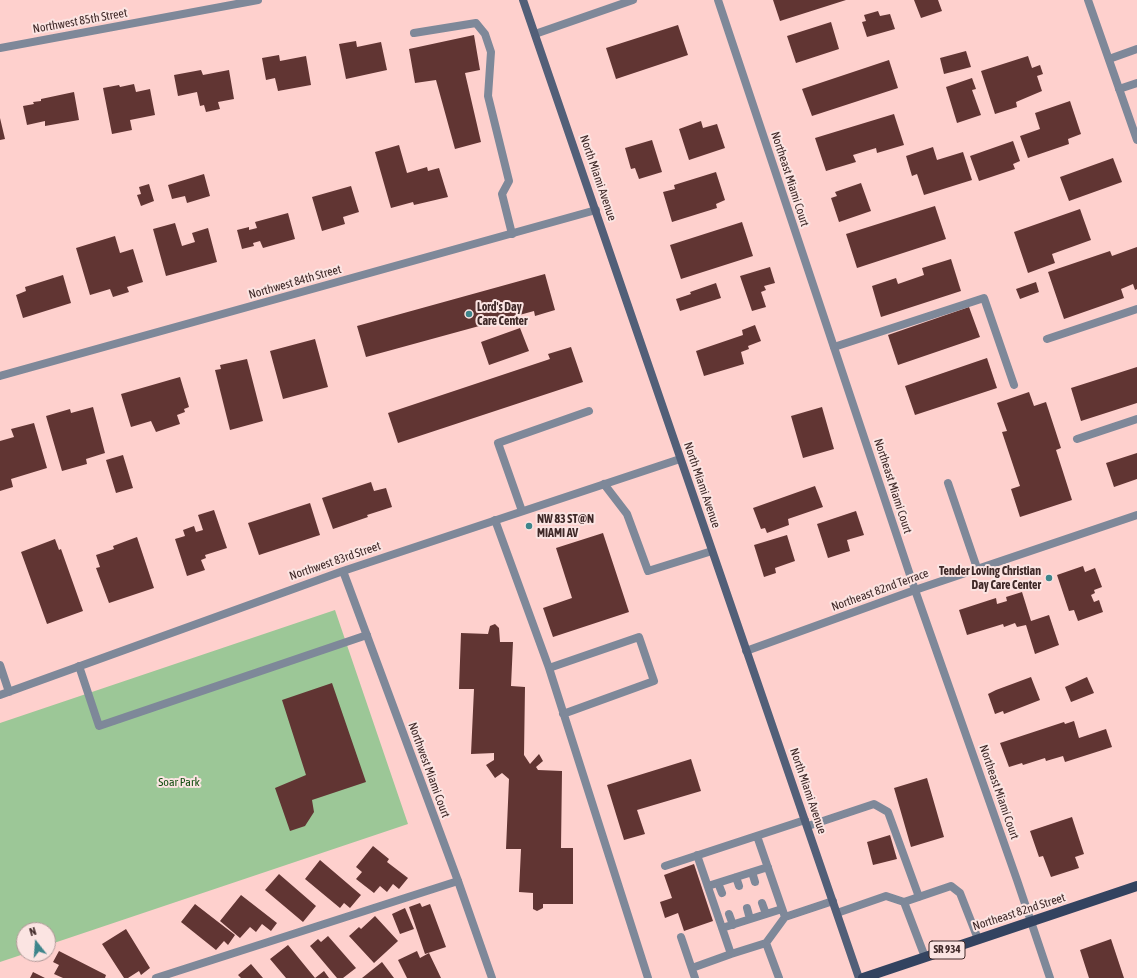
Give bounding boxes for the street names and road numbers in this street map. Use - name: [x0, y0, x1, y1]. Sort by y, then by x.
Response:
- street label: Northwest 85th Street: [32, 6, 128, 36]
- street label: Northeast Miami Court: [768, 130, 812, 228]
- street label: North Miami Avenue: [577, 133, 619, 223]
- street label: Northwest 84th Street: [247, 262, 343, 302]
- street label: Northeast Miami Court: [871, 437, 915, 535]
- street label: North Miami Avenue: [681, 440, 723, 530]
- street label: Northwest 83rd Street: [287, 539, 383, 583]
- street label: Northeast 82nd Terrace: [829, 566, 931, 614]
- street label: Northwest Miami Court: [405, 720, 453, 820]
- street label: Northeast Miami Court: [976, 743, 1022, 841]
- street label: North Miami Avenue: [787, 746, 829, 836]
- street label: Northeast 82nd Street: [971, 890, 1067, 934]
- road number: SR 934: [929, 941, 965, 959]

